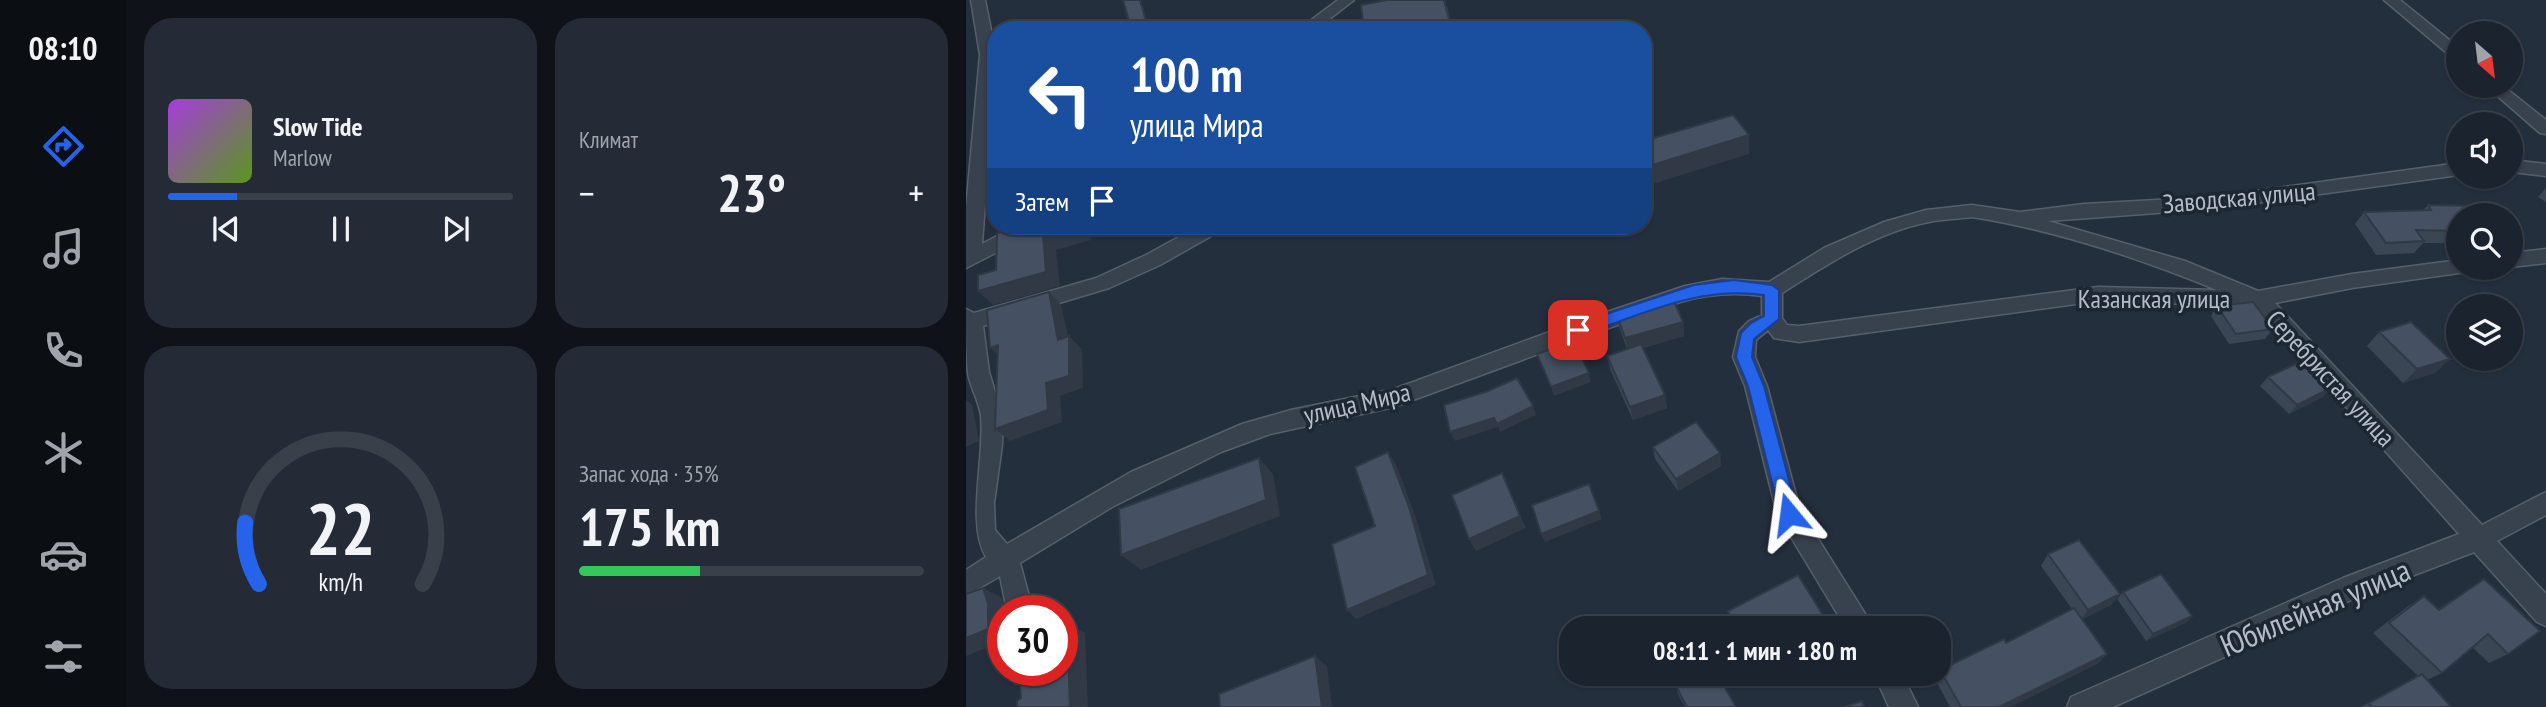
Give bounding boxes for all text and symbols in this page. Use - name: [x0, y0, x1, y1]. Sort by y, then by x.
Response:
- north arrow: [2446, 21, 2524, 98]
- map controls: [2446, 21, 2523, 371]
- text: 08:10: [28, 27, 98, 69]
- text: 100 m: [1130, 42, 1243, 106]
- icon: left: [1015, 49, 1106, 140]
- text: улица Мира: [1130, 104, 1264, 146]
- text: Slow Tide: [273, 110, 363, 143]
- button: sound: [2446, 112, 2523, 189]
- icon: directions: [39, 122, 88, 171]
- text: Климат: [579, 125, 638, 154]
- text: Marlow: [273, 143, 332, 172]
- text: 23°: [717, 159, 786, 226]
- text: −: [579, 168, 595, 217]
- text: +: [908, 168, 924, 217]
- street label: Заводская улица: [2161, 174, 2317, 220]
- icon: arrive: [1083, 182, 1121, 220]
- text: Затем: [1015, 185, 1069, 218]
- button: search: [2446, 203, 2523, 280]
- icon: previous: [207, 210, 245, 248]
- icon: pause: [322, 210, 360, 248]
- icon: next: [437, 210, 475, 248]
- icon: music: [39, 224, 88, 273]
- street label: Казанская улица: [2078, 282, 2230, 315]
- button: layers: [2446, 294, 2523, 371]
- pin: [1548, 300, 1608, 360]
- street label: Серебристая улица: [2259, 303, 2403, 453]
- icon: arrive: [1559, 311, 1597, 349]
- icon: phone: [39, 326, 88, 375]
- street label: улица Мира: [1300, 375, 1414, 431]
- icon: climate: [39, 428, 88, 477]
- text: Запас хода · 35%: [579, 459, 719, 488]
- position arrow: [1752, 477, 1826, 551]
- text: 22: [306, 480, 375, 574]
- text: 175 km: [579, 493, 720, 560]
- icon: car: [39, 530, 88, 579]
- street label: Юбилейная улица: [2214, 548, 2416, 666]
- text: km/h: [318, 565, 363, 597]
- speed limit sign: 30: [987, 595, 1078, 686]
- icon: filters: [39, 632, 88, 681]
- text: 08:11 · 1 мин · 180 m: [1653, 634, 1857, 667]

